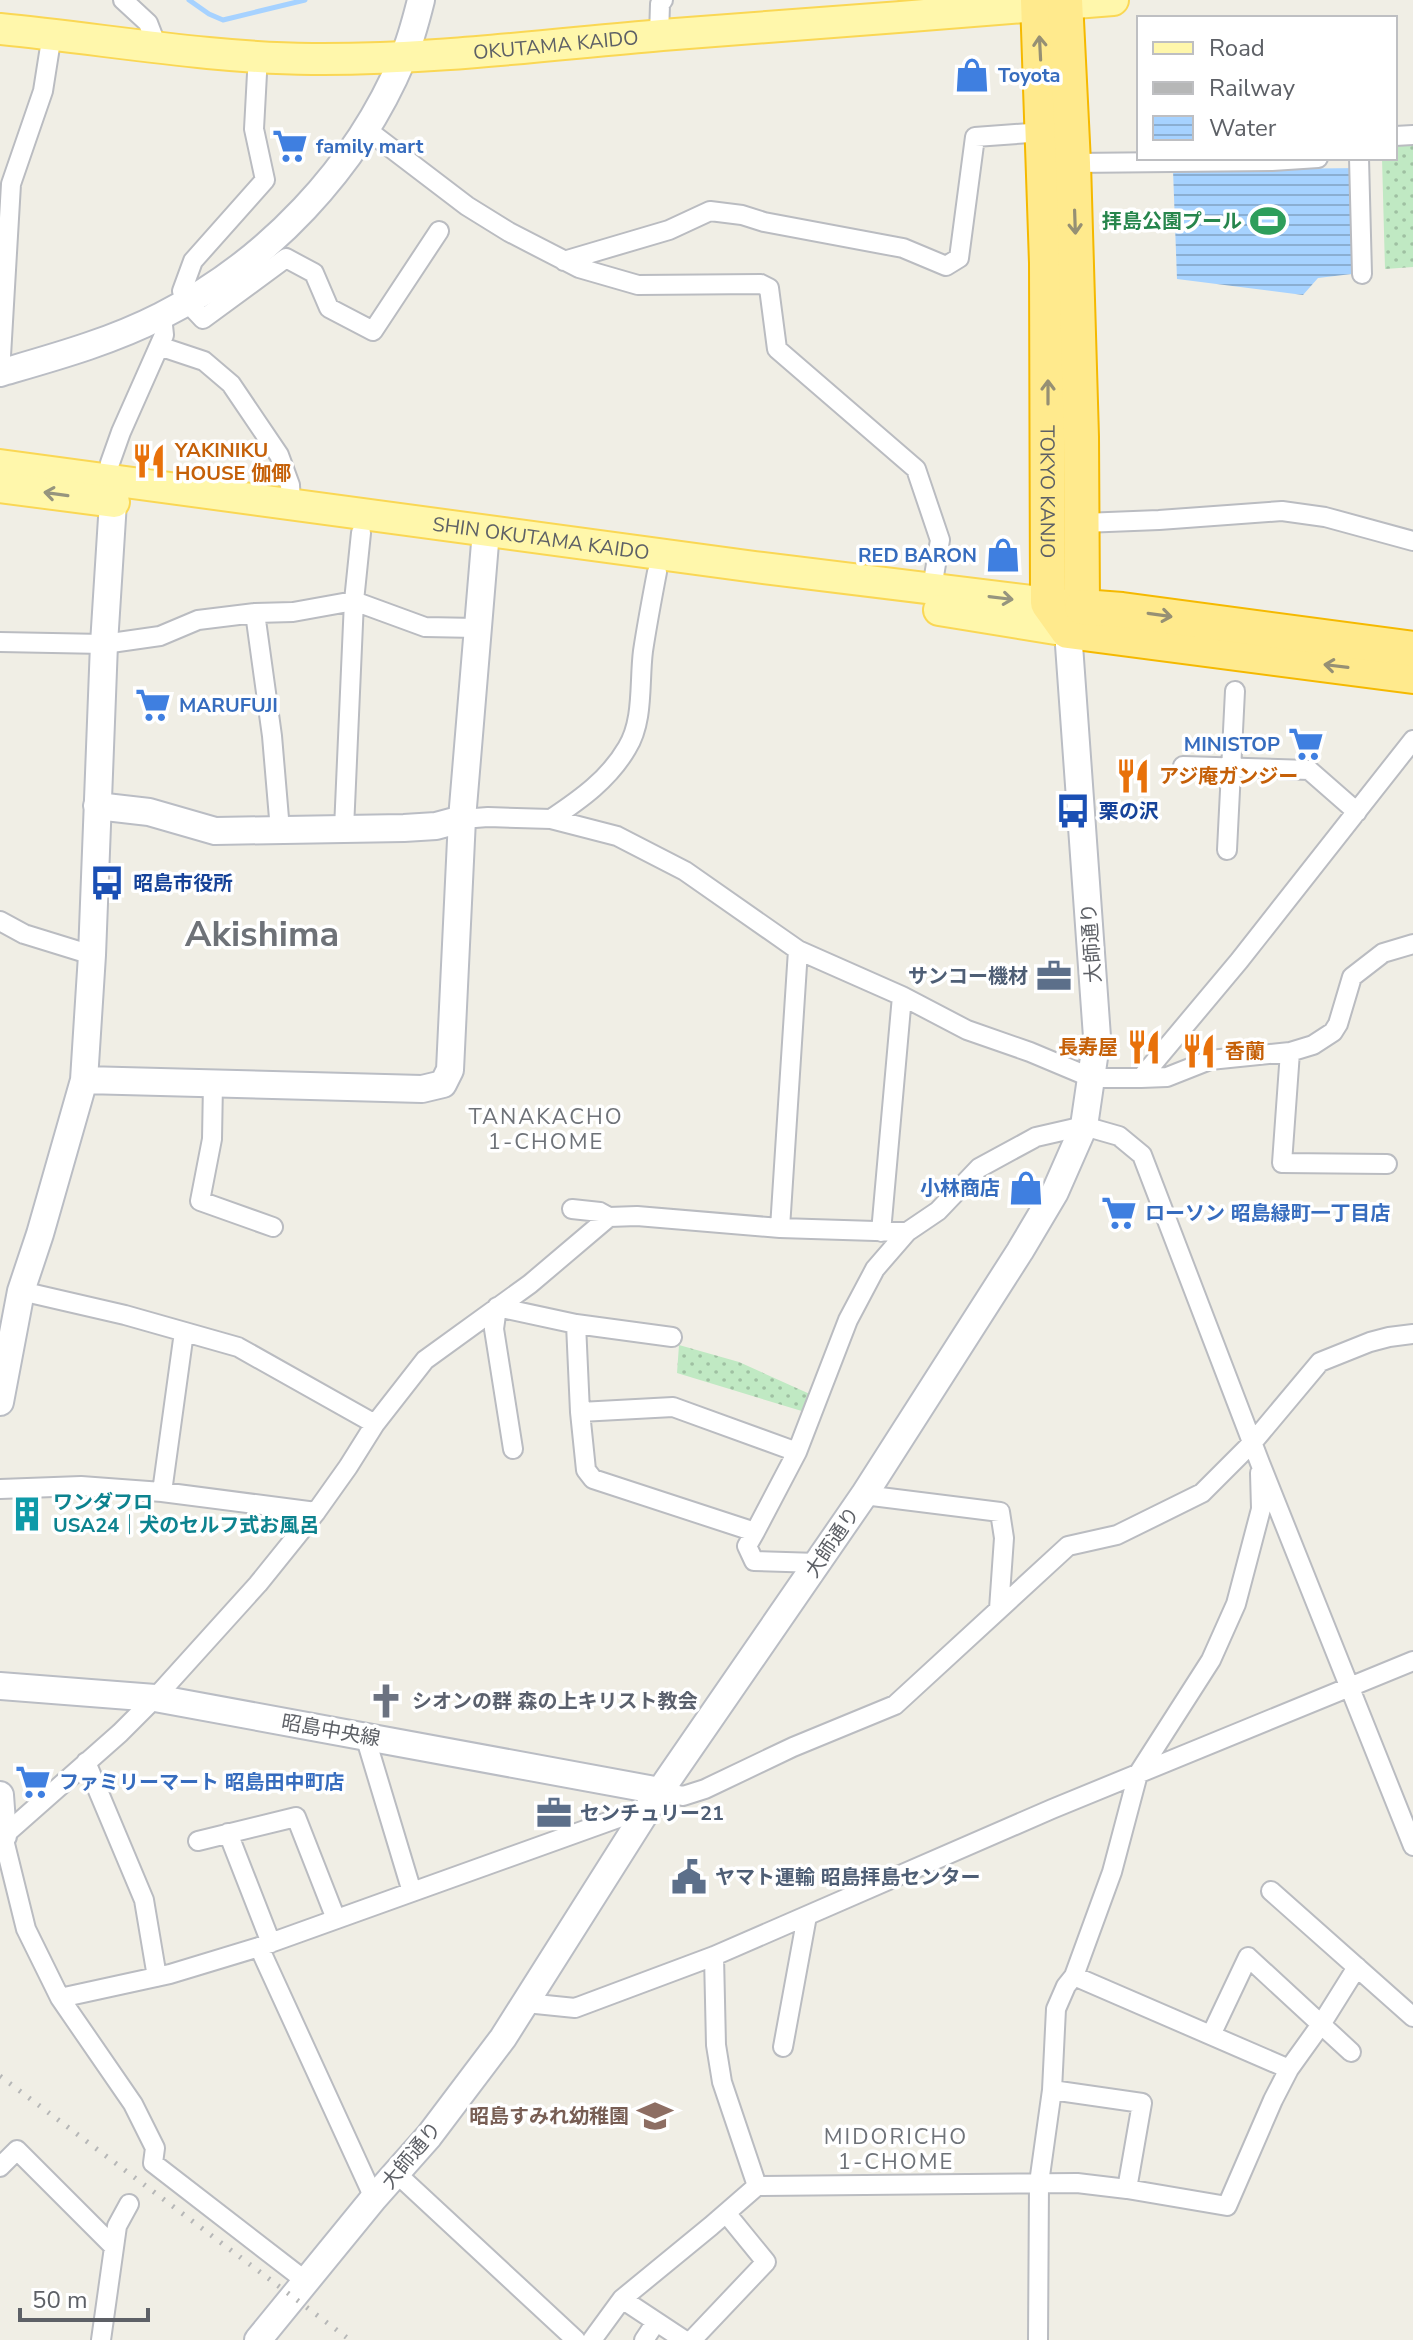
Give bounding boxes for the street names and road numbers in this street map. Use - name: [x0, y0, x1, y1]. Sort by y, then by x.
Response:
- street label: OKUTAMA KAIDO: [472, 24, 640, 66]
- street label: TOKYO KANJO: [1033, 425, 1061, 558]
- street label: SHIN OKUTAMA KAIDO: [431, 511, 651, 567]
- street label: 大師通り: [1075, 902, 1108, 984]
- street label: 大師通り: [799, 1502, 866, 1583]
- street label: 昭島中央線: [279, 1709, 382, 1752]
- street label: 大師通り: [375, 2116, 447, 2195]

